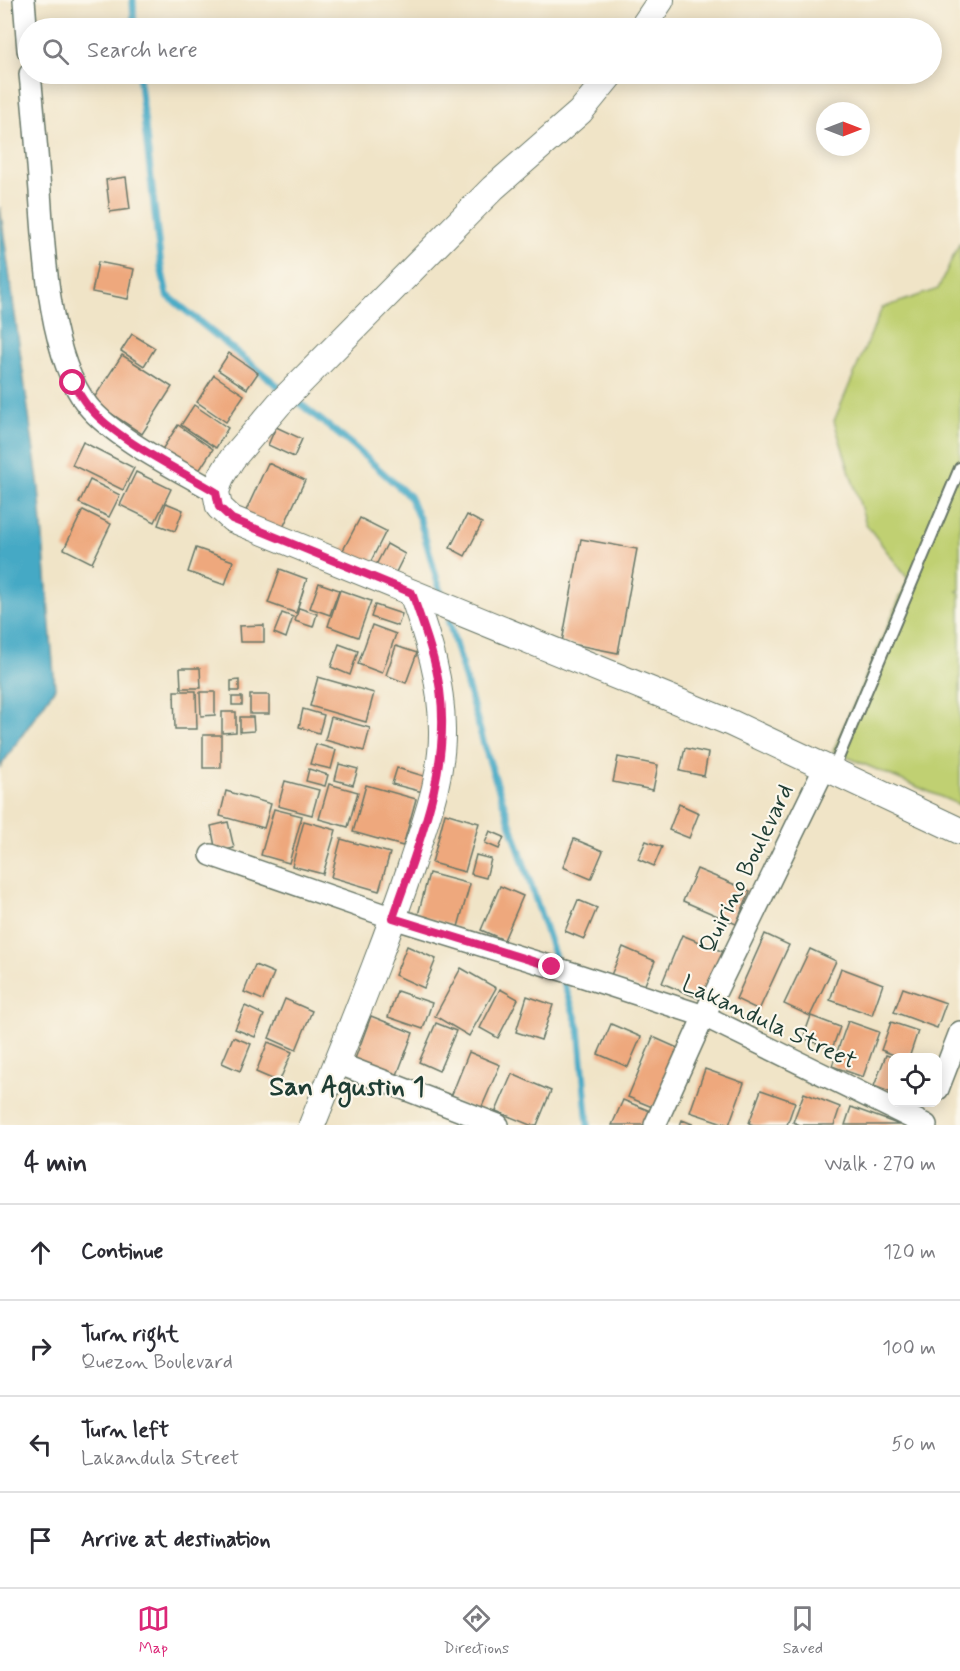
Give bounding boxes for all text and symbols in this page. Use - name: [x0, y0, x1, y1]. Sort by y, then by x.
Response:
- search box: [18, 18, 942, 84]
- icon: search: [39, 35, 72, 68]
- text: Search here: [87, 37, 198, 65]
- north arrow: [816, 102, 870, 156]
- route start: [59, 369, 85, 395]
- street label: Quirino Boulevard: [693, 779, 801, 959]
- route end: [538, 953, 564, 979]
- street label: Lakandula Street: [676, 969, 862, 1077]
- map controls: [888, 1053, 942, 1107]
- button: locate: [888, 1053, 942, 1107]
- district label: San Agustin 1: [269, 1070, 425, 1108]
- text: 4 min: [24, 1147, 87, 1181]
- text: Walk · 270 m: [824, 1151, 936, 1178]
- icon: ahead: [24, 1236, 57, 1269]
- text: Continue: [81, 1238, 163, 1266]
- text: 120 m: [883, 1239, 936, 1266]
- text: Turn right: [81, 1321, 179, 1349]
- icon: right: [24, 1332, 57, 1365]
- text: 100 m: [882, 1335, 936, 1362]
- text: Quezon Boulevard: [81, 1349, 233, 1376]
- text: Turn left: [81, 1417, 169, 1445]
- icon: left: [24, 1428, 57, 1461]
- text: 50 m: [891, 1431, 936, 1458]
- text: Lakandula Street: [81, 1445, 239, 1472]
- icon: arrive: [24, 1524, 57, 1557]
- text: Arrive at destination: [81, 1526, 271, 1554]
- tab: Map: [137, 1602, 170, 1659]
- tab: Directions: [443, 1602, 509, 1659]
- tab: Saved: [783, 1602, 823, 1659]

